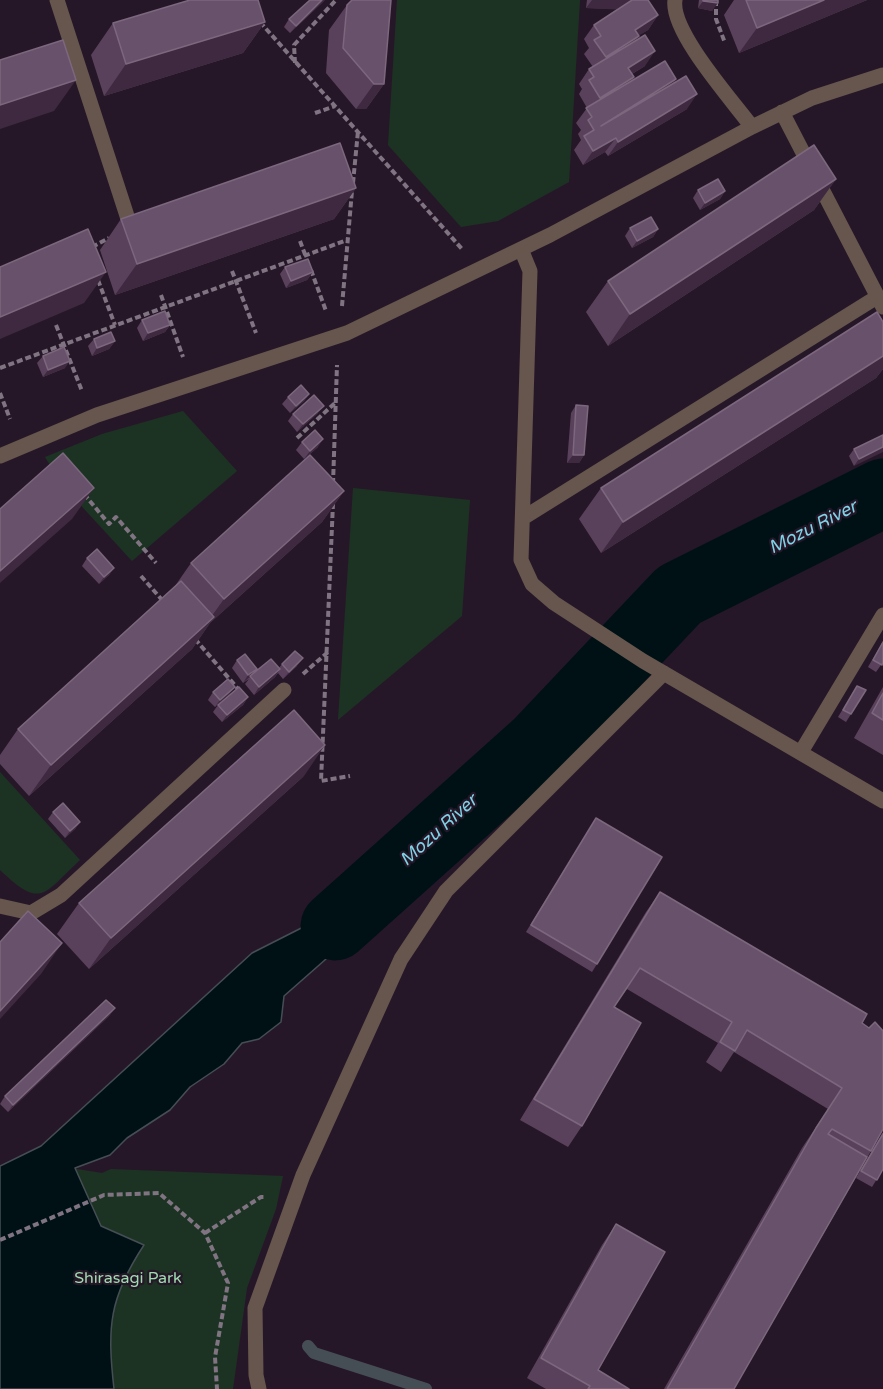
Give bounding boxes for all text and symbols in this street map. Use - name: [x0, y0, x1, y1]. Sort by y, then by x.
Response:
- water label: Mozu River: [765, 496, 861, 560]
- water label: Mozu River: [396, 791, 482, 871]
- park label: Shirasagi Park: [74, 1269, 182, 1289]

